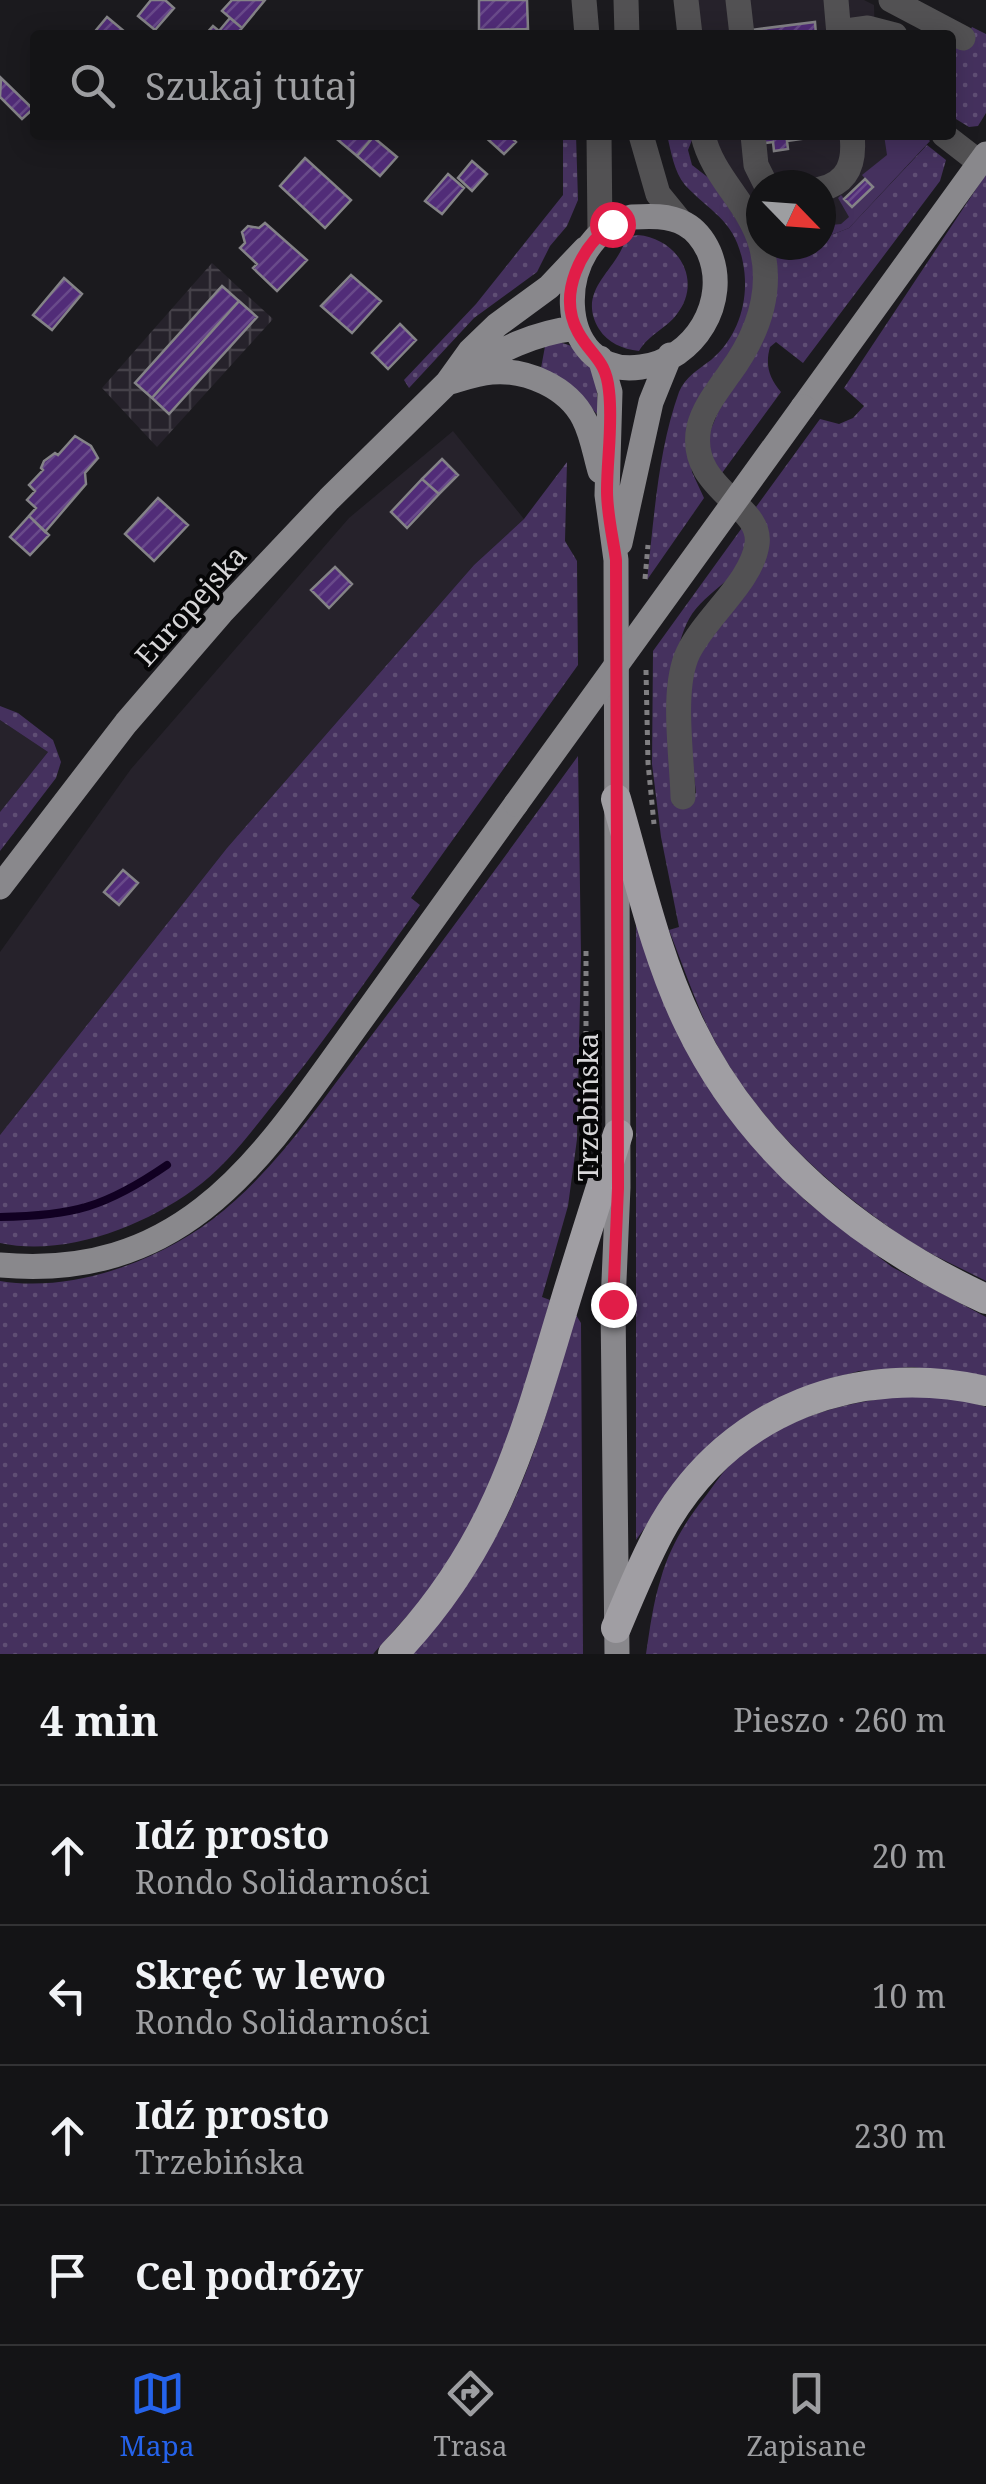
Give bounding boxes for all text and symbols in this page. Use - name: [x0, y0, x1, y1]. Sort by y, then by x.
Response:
- search box: [30, 30, 956, 140]
- icon: search: [65, 58, 120, 113]
- text: Szukaj tutaj: [145, 59, 358, 111]
- north arrow: [746, 170, 836, 260]
- route start: [590, 202, 636, 248]
- street label: Europejska: [126, 537, 254, 673]
- street label: Trzebińska: [568, 1033, 606, 1181]
- route end: [591, 1282, 637, 1328]
- text: 4 min: [40, 1691, 159, 1748]
- text: Pieszo · 260 m: [733, 1698, 946, 1741]
- text: Idź prosto: [135, 1808, 330, 1860]
- icon: ahead: [40, 1828, 95, 1883]
- text: 20 m: [872, 1834, 946, 1877]
- text: Rondo Solidarności: [135, 1860, 430, 1903]
- text: Skręć w lewo: [135, 1948, 386, 2000]
- icon: left: [40, 1968, 95, 2023]
- text: 10 m: [872, 1974, 946, 2017]
- text: Rondo Solidarności: [135, 2000, 430, 2043]
- text: Idź prosto: [135, 2088, 330, 2140]
- icon: ahead: [40, 2108, 95, 2163]
- text: 230 m: [854, 2114, 946, 2157]
- text: Trzebińska: [135, 2140, 305, 2183]
- icon: arrive: [40, 2248, 95, 2303]
- text: Cel podróży: [135, 2249, 363, 2301]
- tab: Mapa: [120, 2366, 195, 2464]
- tab: Trasa: [434, 2366, 507, 2464]
- tab: Zapisane: [747, 2366, 866, 2464]

